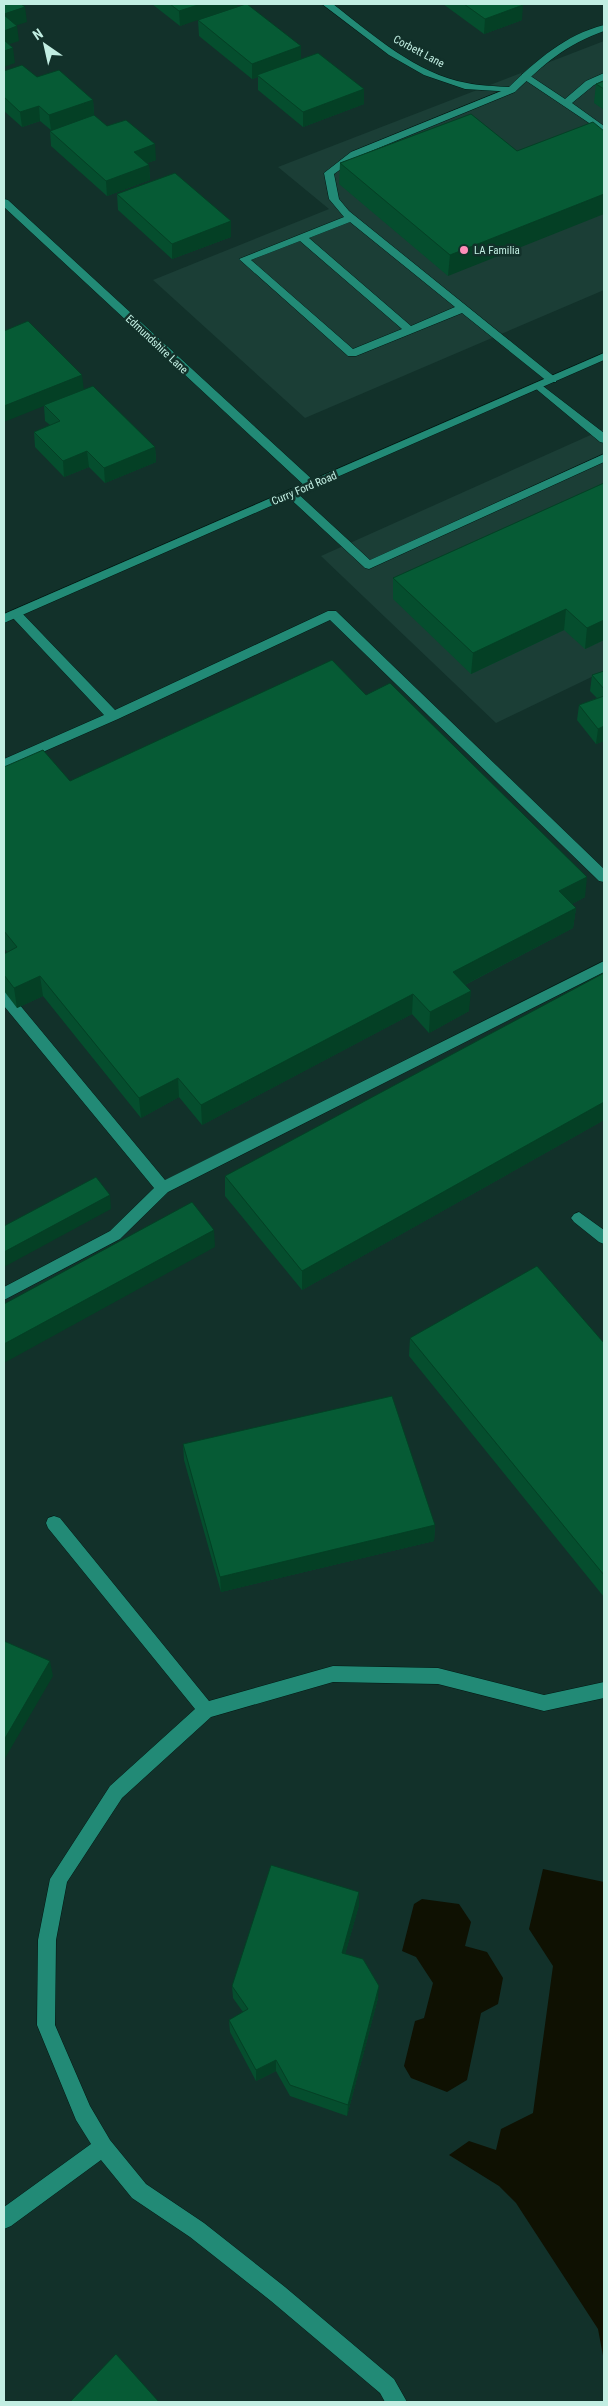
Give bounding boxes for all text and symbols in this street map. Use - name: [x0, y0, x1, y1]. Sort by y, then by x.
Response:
- north arrow: [20, 20, 70, 70]
- text: N: [30, 25, 46, 43]
- street label: Corbett Lane: [391, 33, 446, 70]
- marker: LA Familia: [458, 244, 470, 256]
- place label: LA Familia: [474, 244, 520, 257]
- street label: Edmundshire Lane: [123, 312, 190, 376]
- street label: Curry Ford Road: [270, 469, 339, 508]

